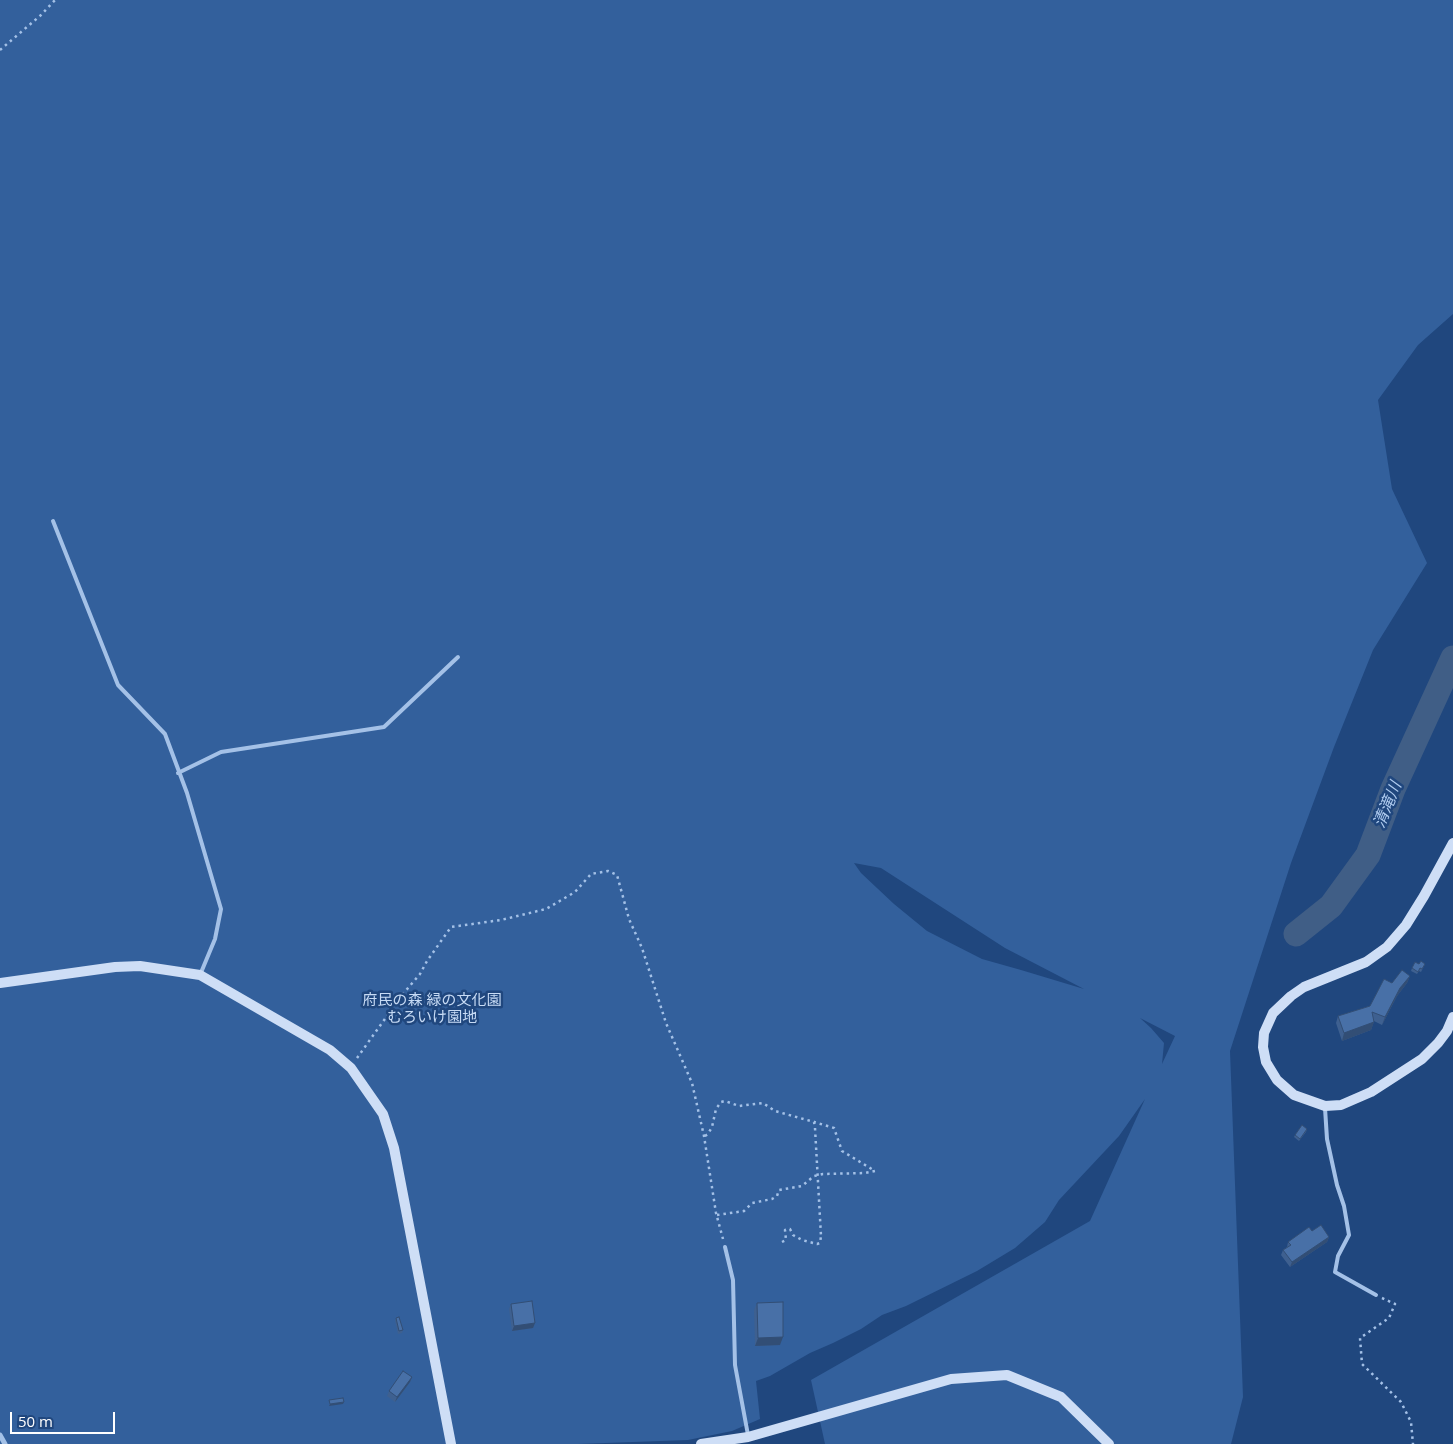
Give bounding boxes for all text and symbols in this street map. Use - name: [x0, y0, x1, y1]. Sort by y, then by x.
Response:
- water label: 清滝川: [1370, 779, 1406, 831]
- park label: 府民の森 緑の文化園 むろいけ園地: [363, 992, 501, 1027]
- scale bar: [12, 1402, 118, 1434]
- text: 50 m: [18, 1411, 53, 1431]

